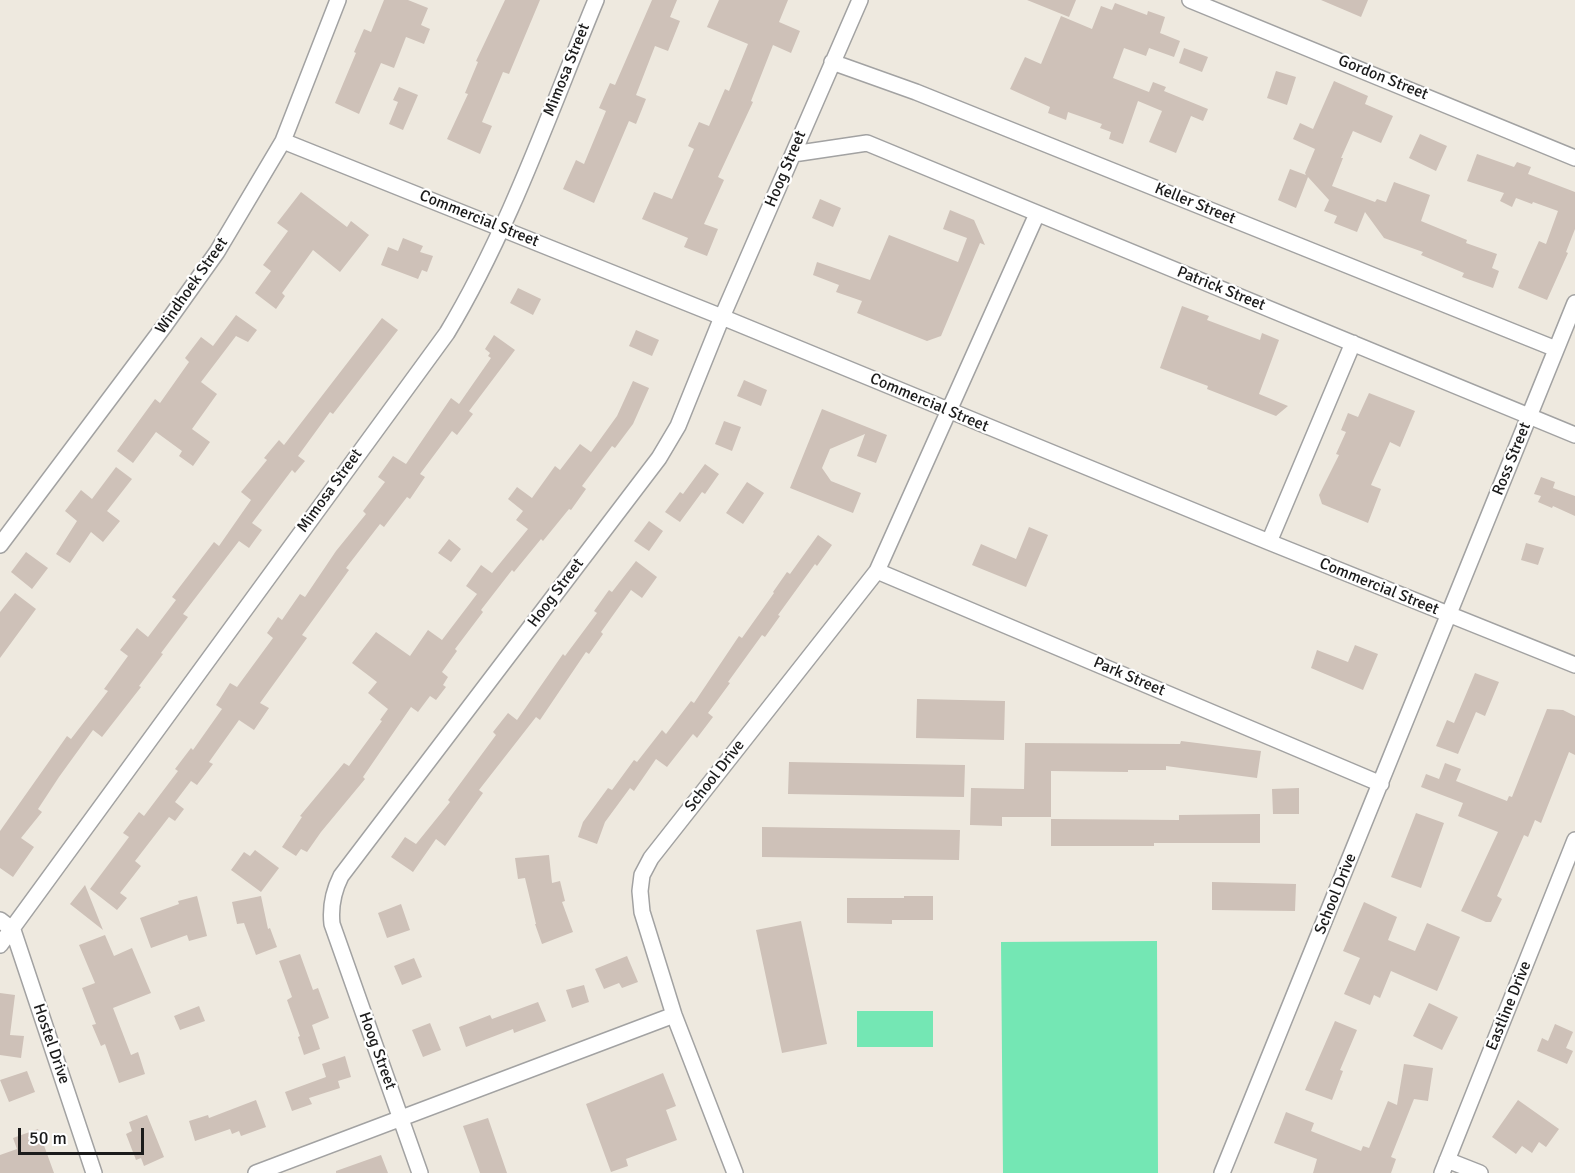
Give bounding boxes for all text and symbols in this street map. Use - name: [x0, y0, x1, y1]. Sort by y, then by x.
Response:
- street label: Mimosa Street: [540, 21, 594, 119]
- street label: Gordon Street: [1335, 51, 1431, 105]
- street label: Hoog Street: [761, 128, 811, 210]
- street label: Keller Street: [1152, 179, 1238, 229]
- street label: Commercial Street: [417, 186, 541, 252]
- street label: Windhoek Street: [152, 234, 232, 338]
- street label: Patrick Street: [1174, 263, 1268, 315]
- street label: Commercial Street: [867, 369, 991, 437]
- street label: Ross Street: [1489, 420, 1535, 498]
- street label: Mimosa Street: [293, 445, 367, 537]
- street label: Commercial Street: [1317, 554, 1441, 620]
- street label: Hoog Street: [524, 555, 588, 631]
- street label: Park Street: [1090, 653, 1168, 701]
- street label: School Drive: [681, 736, 749, 816]
- street label: School Drive: [1311, 851, 1361, 937]
- street label: Eastline Drive: [1482, 959, 1536, 1053]
- street label: Hostel Drive: [28, 1001, 74, 1087]
- street label: Hoog Street: [354, 1010, 400, 1092]
- scale bar: [21, 1116, 147, 1154]
- text: 50 m: [29, 1127, 67, 1149]

